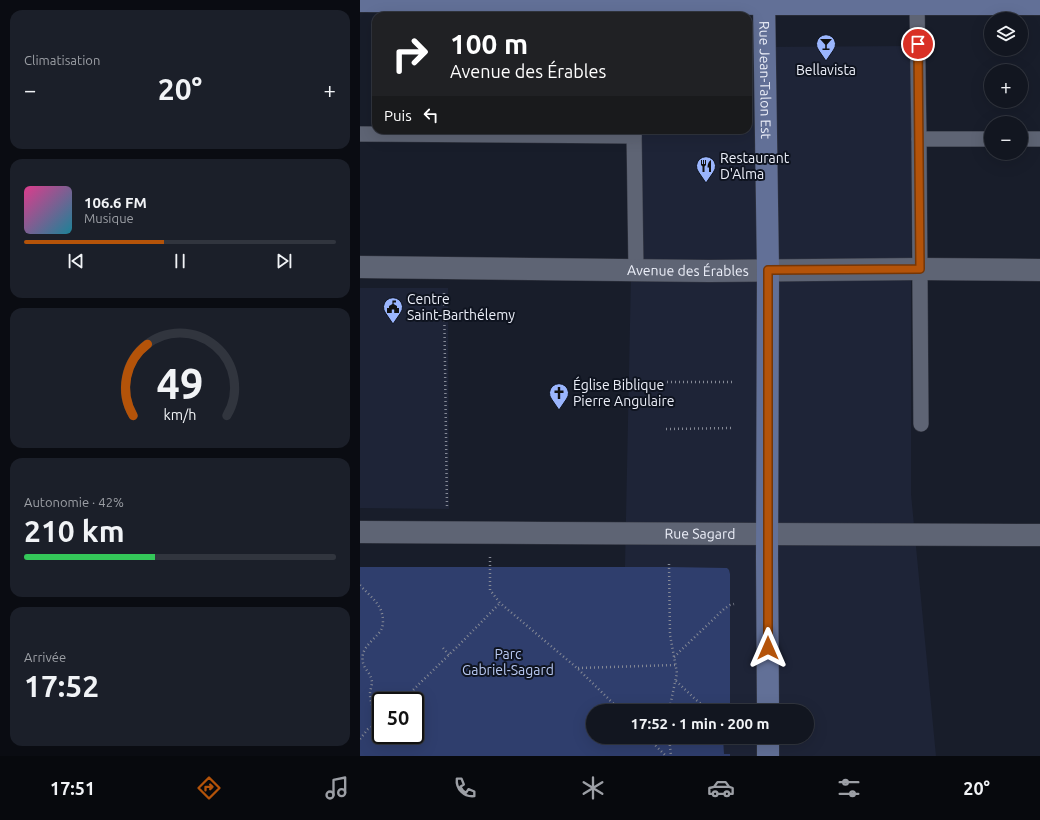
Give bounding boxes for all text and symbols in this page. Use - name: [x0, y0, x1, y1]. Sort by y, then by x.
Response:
- map controls: [984, 12, 1028, 160]
- button: layers: [984, 12, 1028, 56]
- street label: Rue Jean-Talon Est: [756, 21, 774, 140]
- pin: [901, 27, 935, 61]
- icon: right: [384, 28, 436, 80]
- text: 100 m: [450, 28, 528, 59]
- bar icon: Bellavista: [815, 33, 837, 61]
- icon: arrive: [907, 33, 929, 55]
- text: Climatisation: [24, 53, 100, 67]
- text: Avenue des Érables: [450, 61, 606, 81]
- place label: Bellavista: [796, 62, 856, 78]
- button: +: [984, 64, 1028, 108]
- text: 20°: [158, 72, 202, 106]
- text: −: [24, 77, 36, 102]
- text: +: [324, 77, 336, 102]
- icon: left: [420, 104, 442, 126]
- text: Puis: [384, 107, 412, 124]
- button: −: [984, 116, 1028, 160]
- place label: Restaurant D'Alma: [720, 150, 790, 182]
- restaurant icon: Restaurant D'Alma: [695, 155, 717, 183]
- text: 106.6 FM: [84, 194, 147, 211]
- text: Musique: [84, 211, 134, 225]
- icon: previous: [65, 250, 87, 272]
- icon: pause: [169, 250, 191, 272]
- icon: next: [273, 250, 295, 272]
- street label: Avenue des Érables: [627, 262, 749, 279]
- place label: Centre Saint-Barthélemy: [407, 291, 515, 323]
- public building icon: Centre Saint-Barthélemy: [382, 296, 404, 324]
- text: 49: [157, 360, 203, 407]
- place label: Église Biblique Pierre Angulaire: [573, 376, 675, 409]
- church icon: Église Biblique Pierre Angulaire: [548, 382, 570, 410]
- text: km/h: [164, 407, 196, 423]
- text: Autonomie · 42%: [24, 495, 124, 509]
- text: 210 km: [24, 514, 125, 548]
- street label: Rue Sagard: [664, 525, 736, 542]
- position arrow: [747, 627, 789, 669]
- park label: Parc Gabriel-Sagard: [462, 646, 554, 678]
- text: Arrivée: [24, 650, 66, 664]
- text: 17:52: [24, 669, 99, 703]
- speed limit sign: 50: [372, 692, 424, 744]
- text: 17:52 · 1 min · 200 m: [631, 715, 769, 732]
- icon: directions: [195, 774, 223, 802]
- icon: music: [323, 774, 351, 802]
- icon: phone: [451, 774, 479, 802]
- icon: climate: [579, 774, 607, 802]
- icon: car: [707, 774, 735, 802]
- icon: filters: [835, 774, 863, 802]
- text: 17:51: [50, 778, 95, 798]
- text: 20°: [963, 778, 990, 798]

